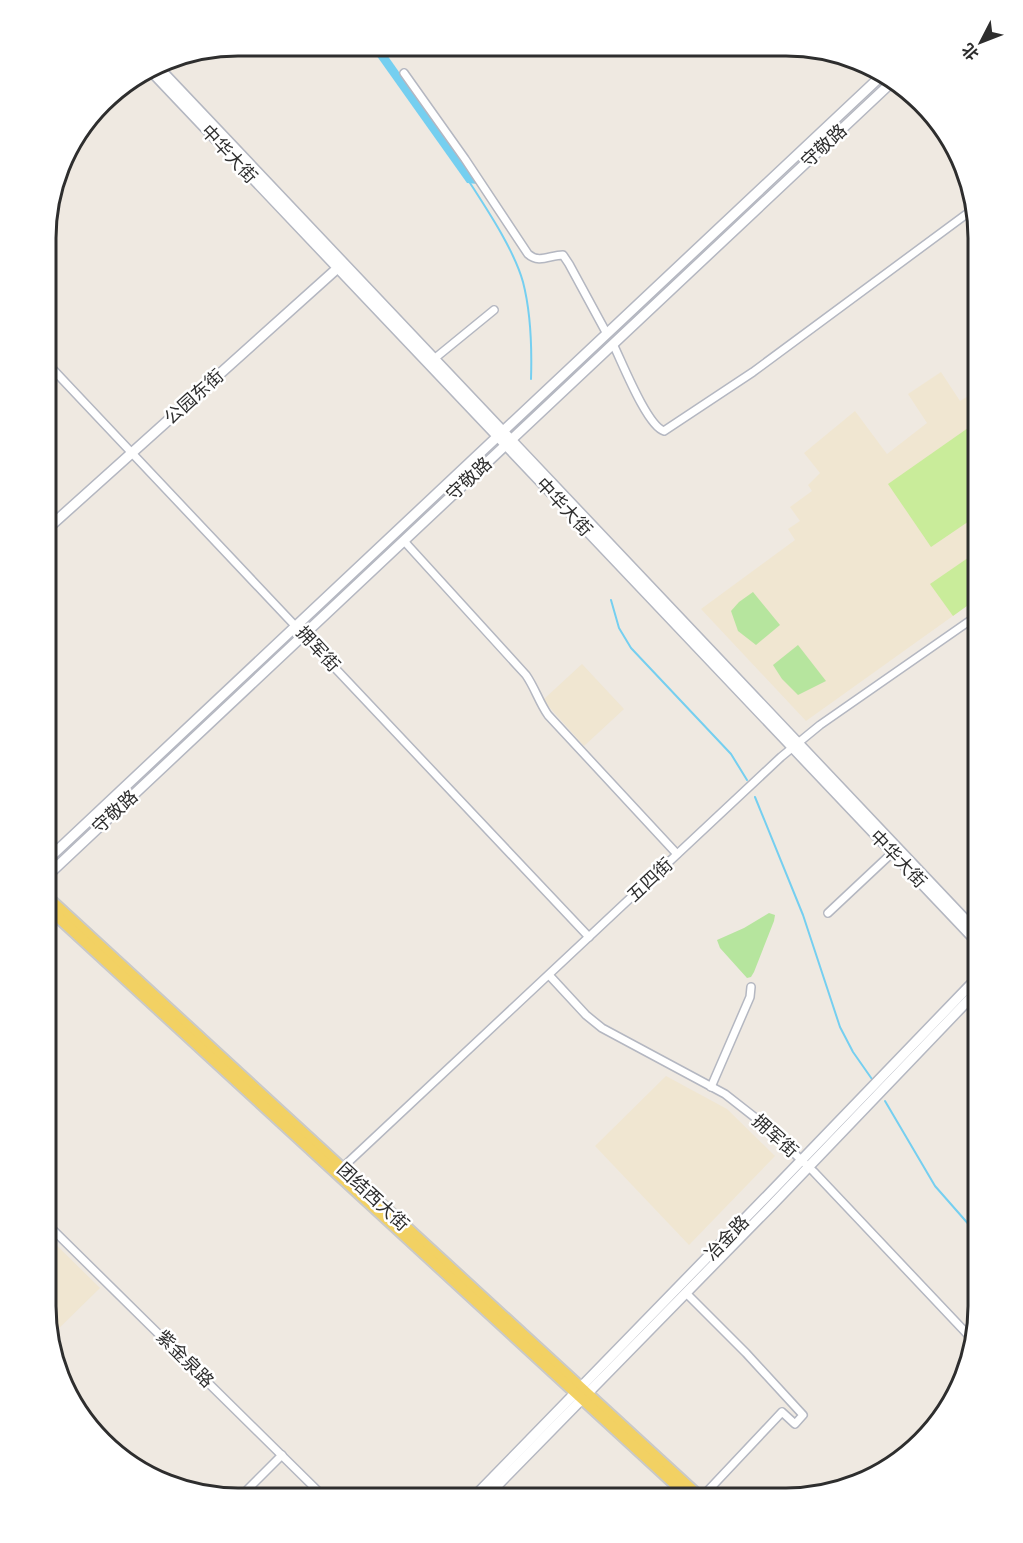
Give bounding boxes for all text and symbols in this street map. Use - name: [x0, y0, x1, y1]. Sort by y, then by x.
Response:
- north arrow: [951, 12, 1011, 72]
- text: 北: [957, 40, 982, 65]
- street label: 中华大街: [197, 119, 262, 187]
- street label: 守敬路: [796, 119, 851, 172]
- street label: 公园东街: [159, 364, 227, 429]
- street label: 守敬路: [441, 452, 496, 505]
- street label: 中华大街: [532, 472, 597, 540]
- street label: 拥军街: [292, 621, 345, 676]
- street label: 守敬路: [87, 785, 142, 838]
- street label: 中华大街: [866, 825, 932, 892]
- street label: 五四街: [622, 853, 677, 906]
- street label: 拥军街: [748, 1109, 803, 1161]
- street label: 团结西大街: [333, 1158, 414, 1235]
- street label: 冶金路: [700, 1210, 753, 1264]
- street label: 紫金泉路: [152, 1325, 219, 1392]

